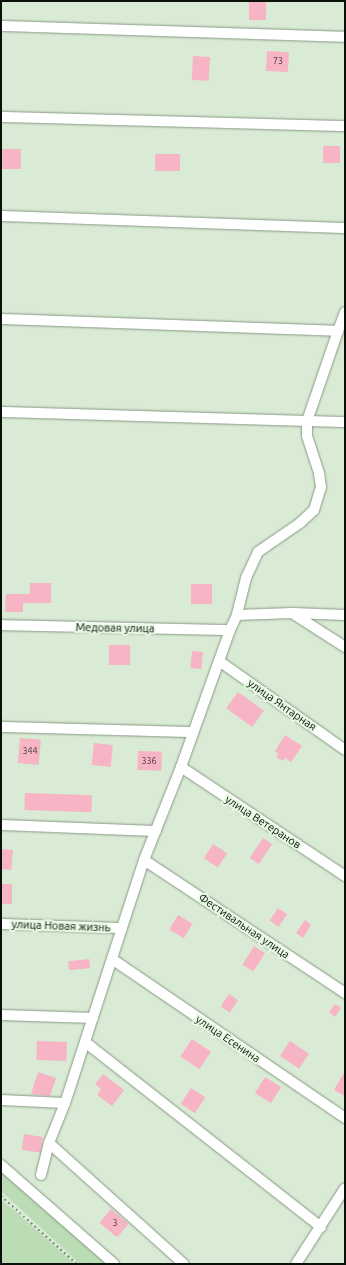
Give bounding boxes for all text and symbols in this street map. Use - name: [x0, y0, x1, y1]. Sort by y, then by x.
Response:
- house number: 73: [273, 56, 283, 66]
- street label: Медовая улица: [75, 621, 155, 635]
- street label: улица Янтарная: [245, 676, 319, 734]
- house number: 344: [22, 746, 38, 756]
- house number: 336: [141, 756, 157, 766]
- street label: улица Ветеранов: [223, 793, 303, 851]
- street label: Фестивальная улица: [196, 891, 292, 961]
- street label: улица Новая жизнь: [11, 918, 111, 934]
- street label: улица Есенина: [193, 1013, 263, 1065]
- house number: 3: [112, 1218, 118, 1228]

